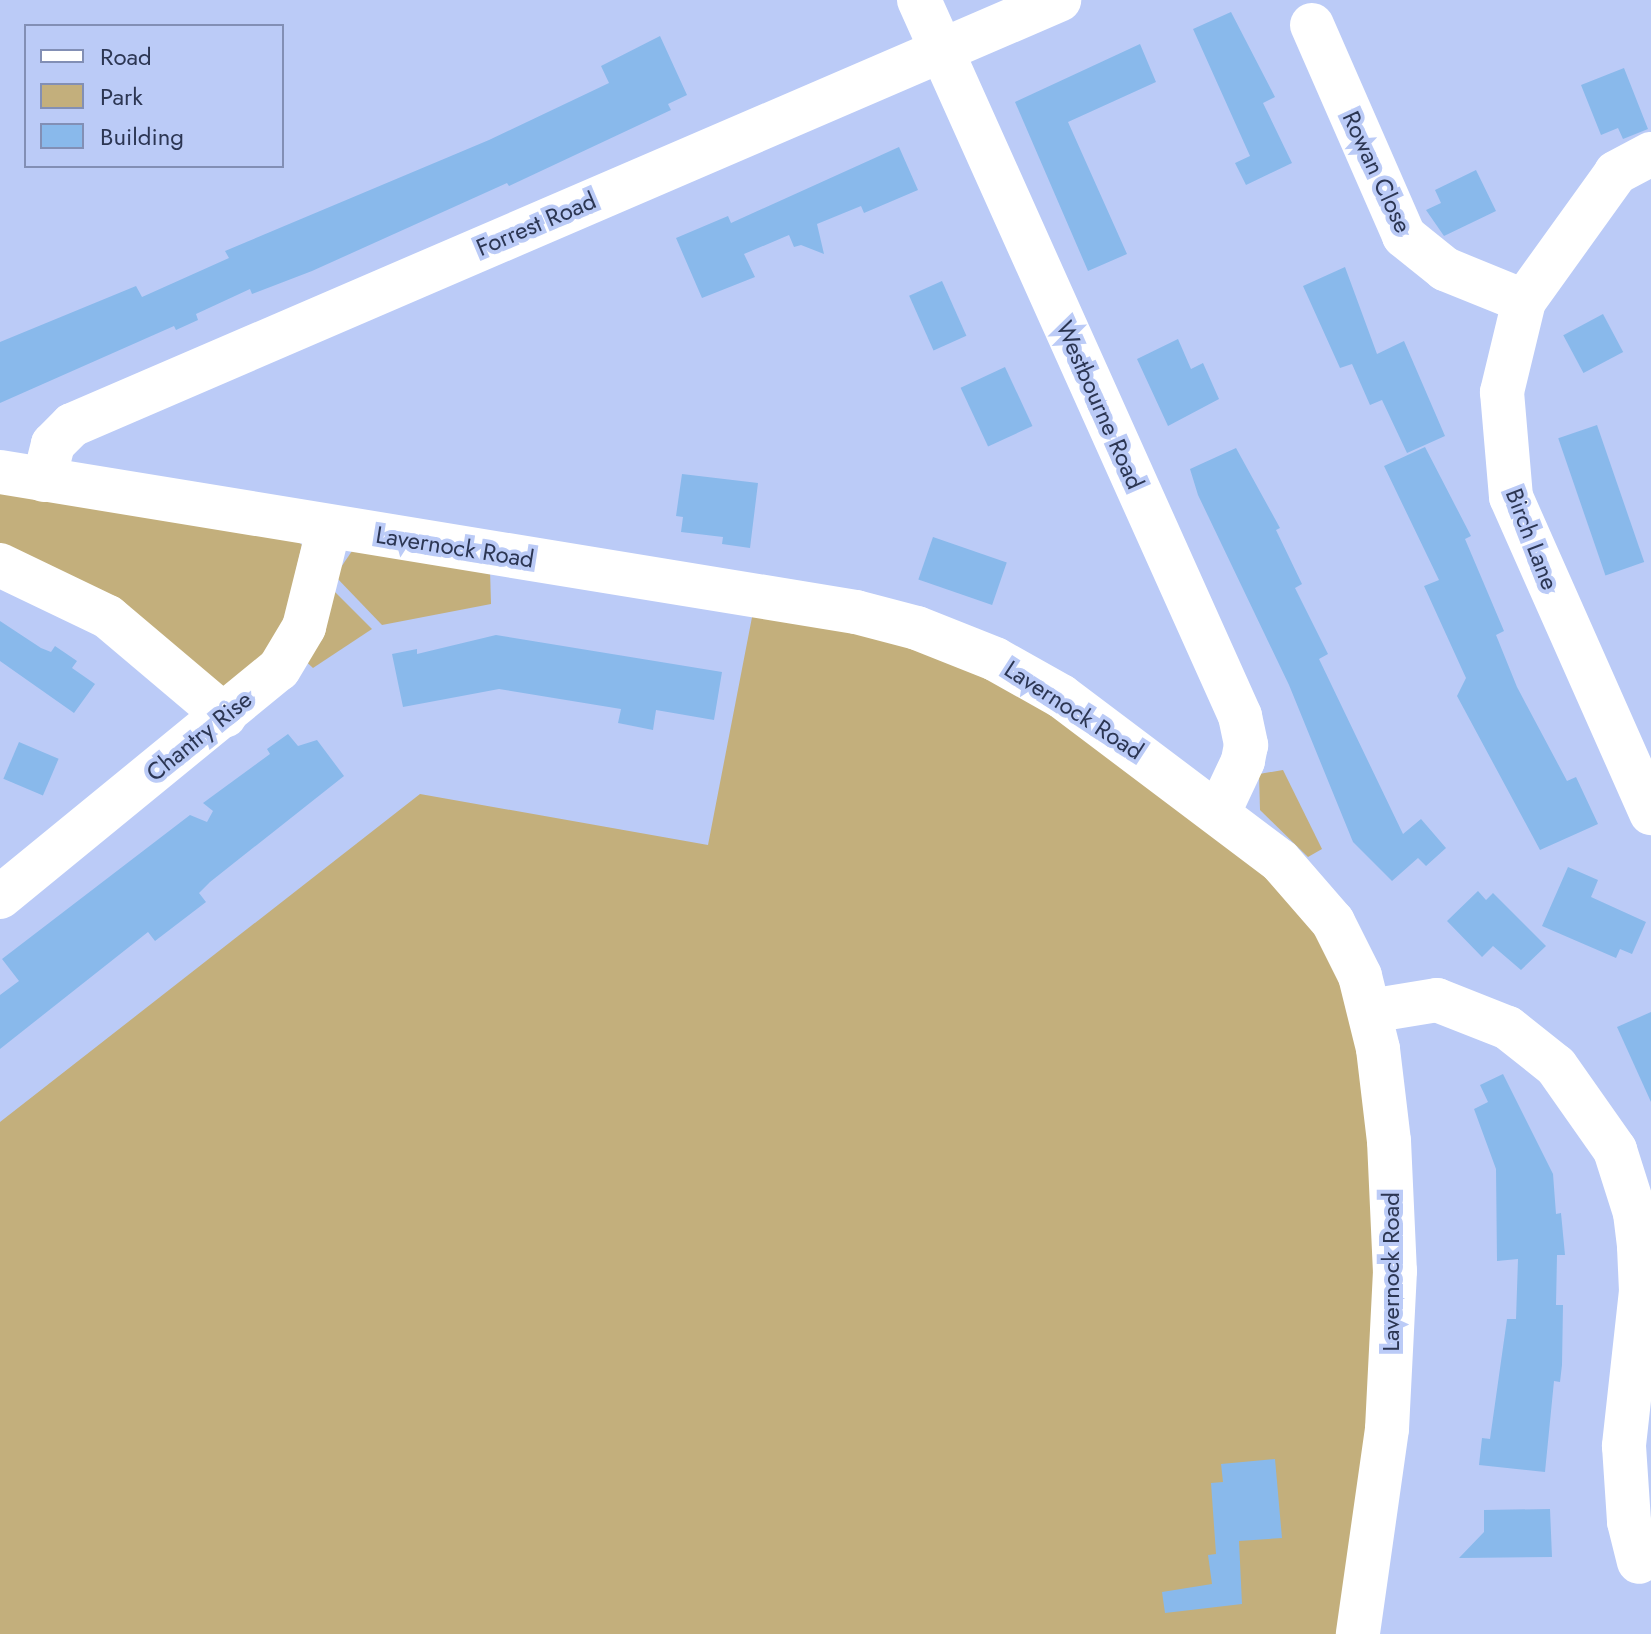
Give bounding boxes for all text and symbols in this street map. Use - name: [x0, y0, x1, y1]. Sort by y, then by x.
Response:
- legend: [24, 24, 284, 168]
- text: Road: [100, 39, 152, 74]
- text: Park: [100, 79, 143, 114]
- street label: Rowan Close: [1336, 107, 1418, 237]
- text: Building: [100, 119, 184, 154]
- street label: Forrest Road: [472, 186, 600, 262]
- street label: Westbourne Road: [1050, 316, 1150, 494]
- street label: Birch Lane: [1500, 484, 1564, 594]
- street label: Lavernock Road: [374, 520, 536, 574]
- street label: Lavernock Road: [999, 654, 1149, 766]
- street label: Chantry Rise: [140, 685, 258, 787]
- street label: Lavernock Road: [1377, 1192, 1405, 1352]

